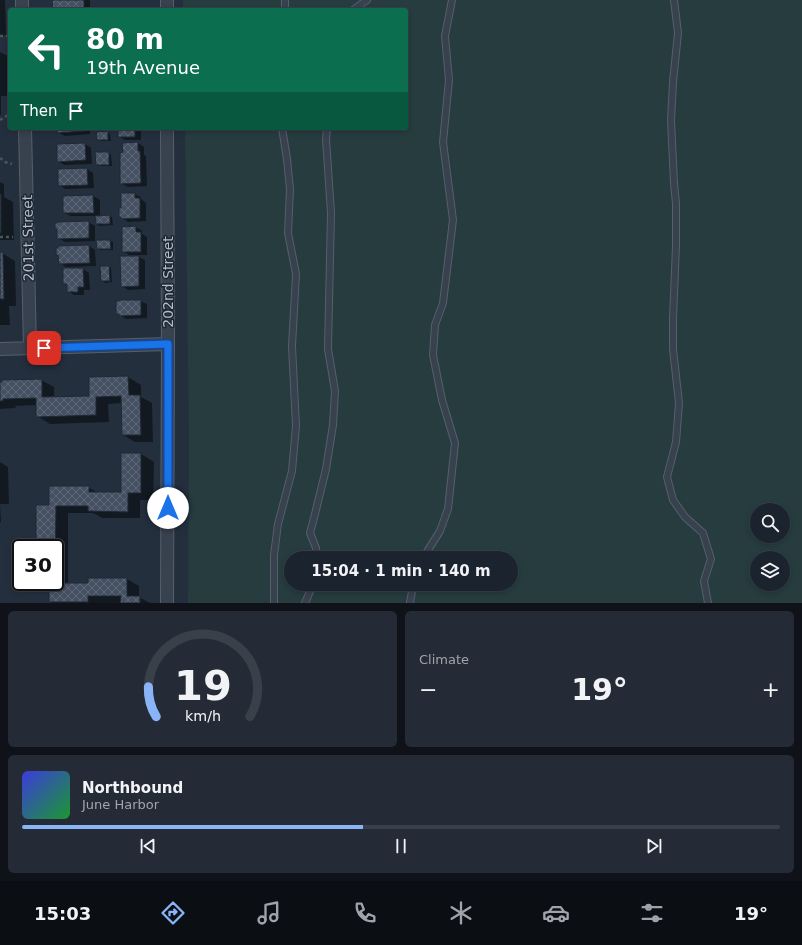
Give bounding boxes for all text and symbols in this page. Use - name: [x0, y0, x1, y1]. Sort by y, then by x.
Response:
- text: 80 m: [86, 23, 164, 56]
- icon: left: [20, 24, 72, 76]
- text: 19th Avenue: [86, 57, 200, 78]
- icon: arrive: [65, 100, 87, 122]
- text: Then: [20, 102, 57, 120]
- street label: 201st Street: [19, 194, 37, 281]
- street label: 202nd Street: [160, 236, 176, 328]
- pin: [27, 331, 61, 365]
- icon: arrive: [33, 337, 55, 359]
- position arrow: [147, 487, 189, 529]
- map controls: [750, 503, 790, 591]
- button: search: [750, 503, 790, 543]
- speed limit sign: 30: [12, 539, 64, 591]
- button: layers: [750, 551, 790, 591]
- text: 15:04 · 1 min · 140 m: [311, 562, 491, 580]
- text: Climate: [419, 652, 469, 667]
- text: 19: [174, 661, 231, 710]
- text: 19°: [571, 672, 628, 707]
- text: −: [419, 677, 437, 702]
- text: +: [762, 677, 780, 702]
- text: km/h: [184, 708, 221, 724]
- text: Northbound: [82, 779, 183, 797]
- text: June Harbor: [82, 797, 159, 812]
- icon: previous: [137, 835, 159, 857]
- icon: pause: [390, 835, 412, 857]
- icon: next: [643, 835, 665, 857]
- icon: directions: [159, 899, 187, 927]
- icon: music: [255, 899, 283, 927]
- icon: phone: [351, 899, 379, 927]
- icon: climate: [447, 899, 475, 927]
- icon: car: [542, 899, 570, 927]
- icon: filters: [638, 899, 666, 927]
- text: 15:03: [34, 903, 91, 924]
- text: 19°: [734, 903, 768, 924]

